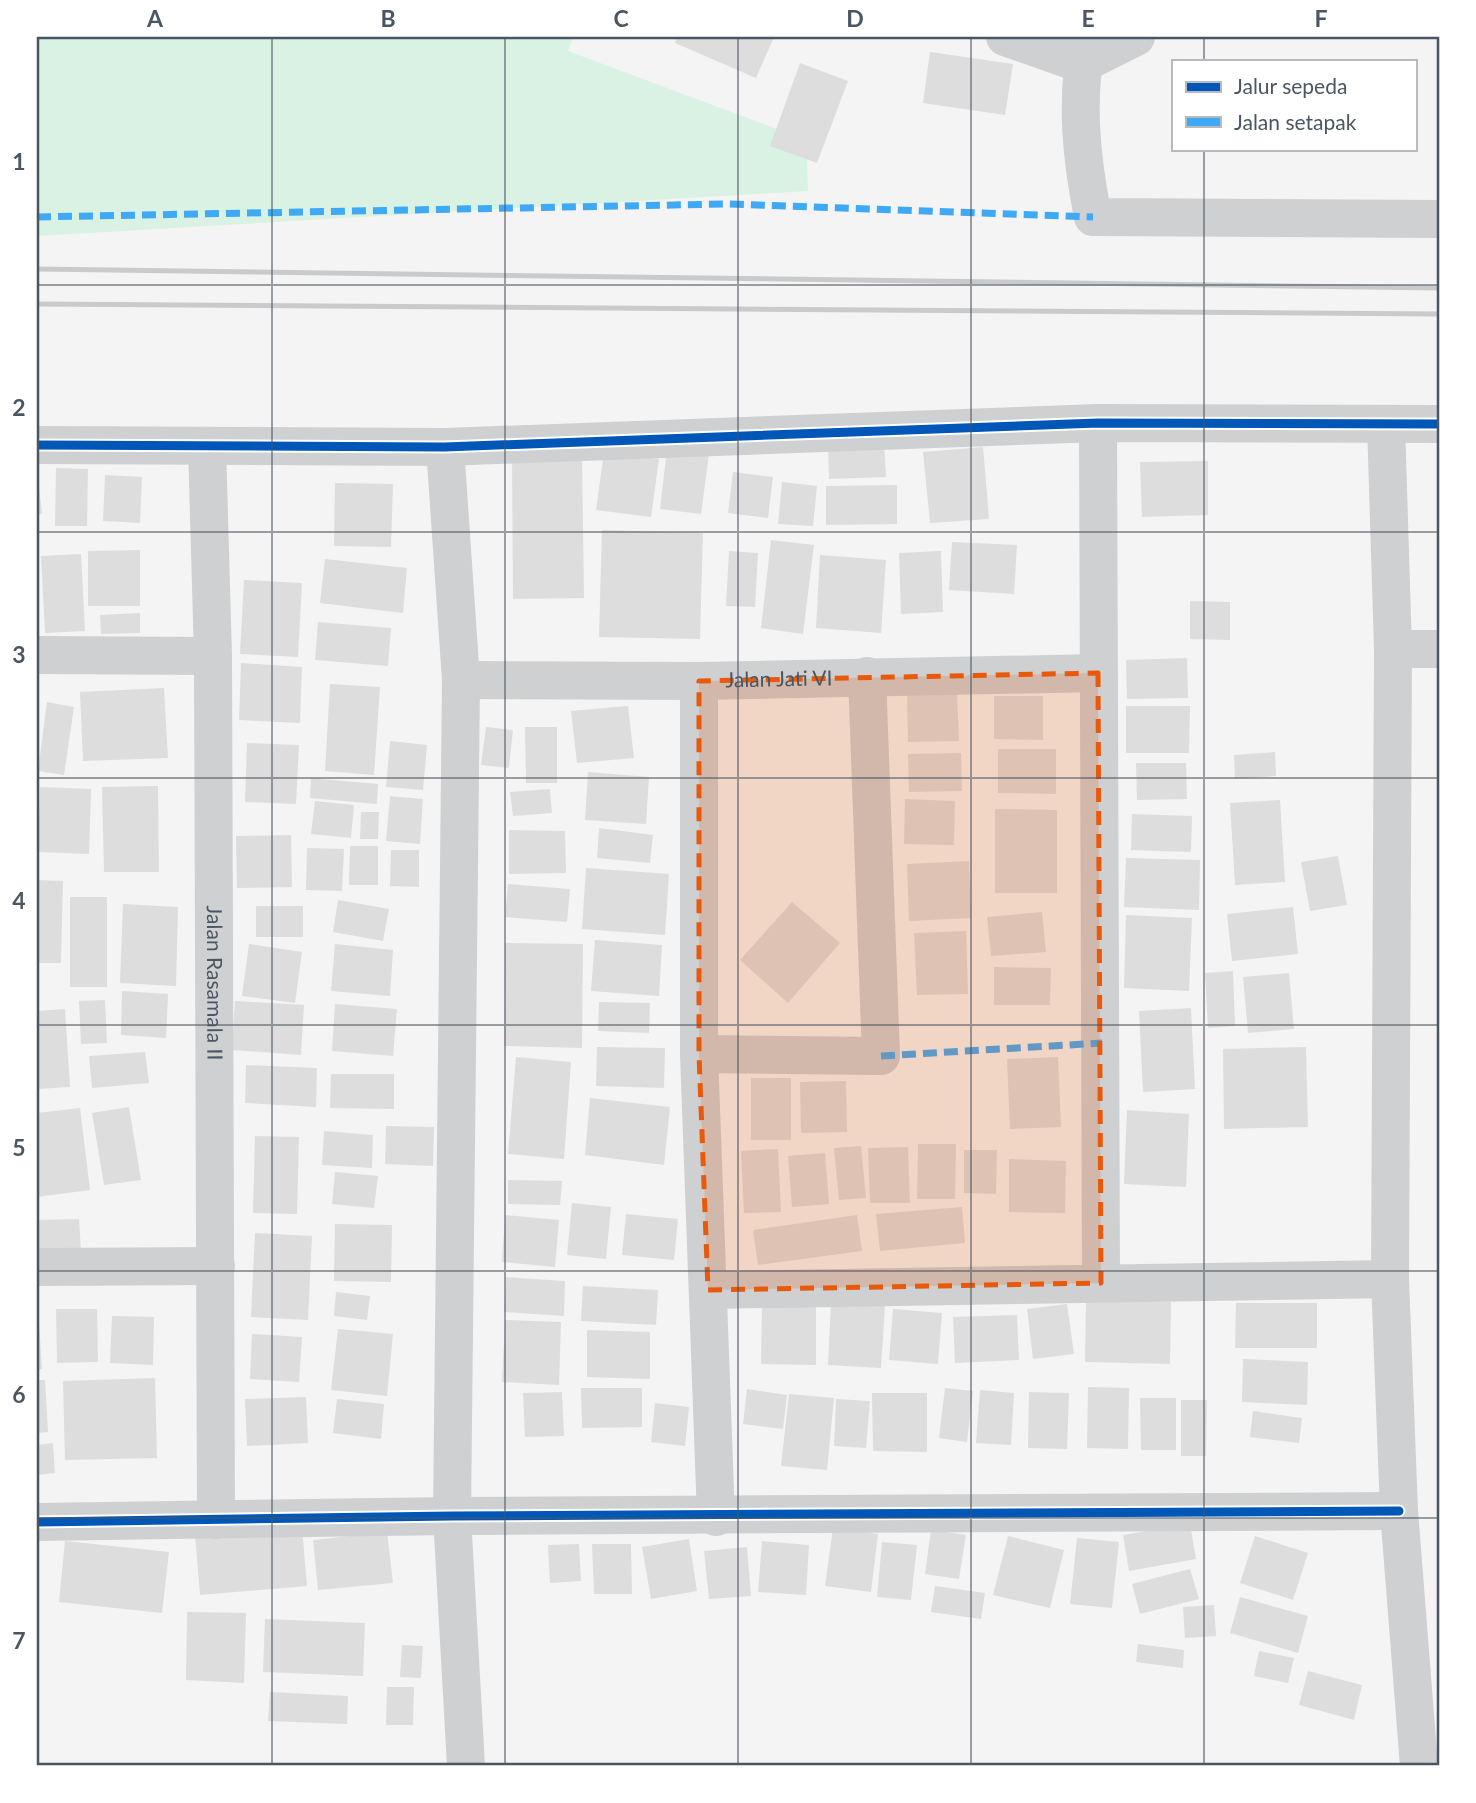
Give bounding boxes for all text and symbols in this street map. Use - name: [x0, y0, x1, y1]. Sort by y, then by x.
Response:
- text: A: [146, 4, 164, 32]
- text: B: [380, 4, 396, 32]
- text: C: [613, 4, 629, 32]
- text: D: [846, 4, 864, 32]
- text: E: [1081, 4, 1095, 32]
- text: F: [1314, 4, 1328, 32]
- legend: [1172, 60, 1416, 150]
- text: Jalur sepeda: [1234, 73, 1347, 98]
- text: Jalan setapak: [1234, 109, 1357, 134]
- text: 1: [12, 147, 26, 175]
- text: 2: [12, 393, 26, 421]
- text: 3: [12, 640, 26, 668]
- street label: Jalan Jati VI: [725, 664, 833, 691]
- text: 4: [12, 886, 26, 914]
- street label: Jalan Rasamala II: [203, 906, 228, 1060]
- text: 5: [12, 1133, 26, 1161]
- text: 6: [12, 1380, 26, 1408]
- text: 7: [12, 1626, 26, 1654]

